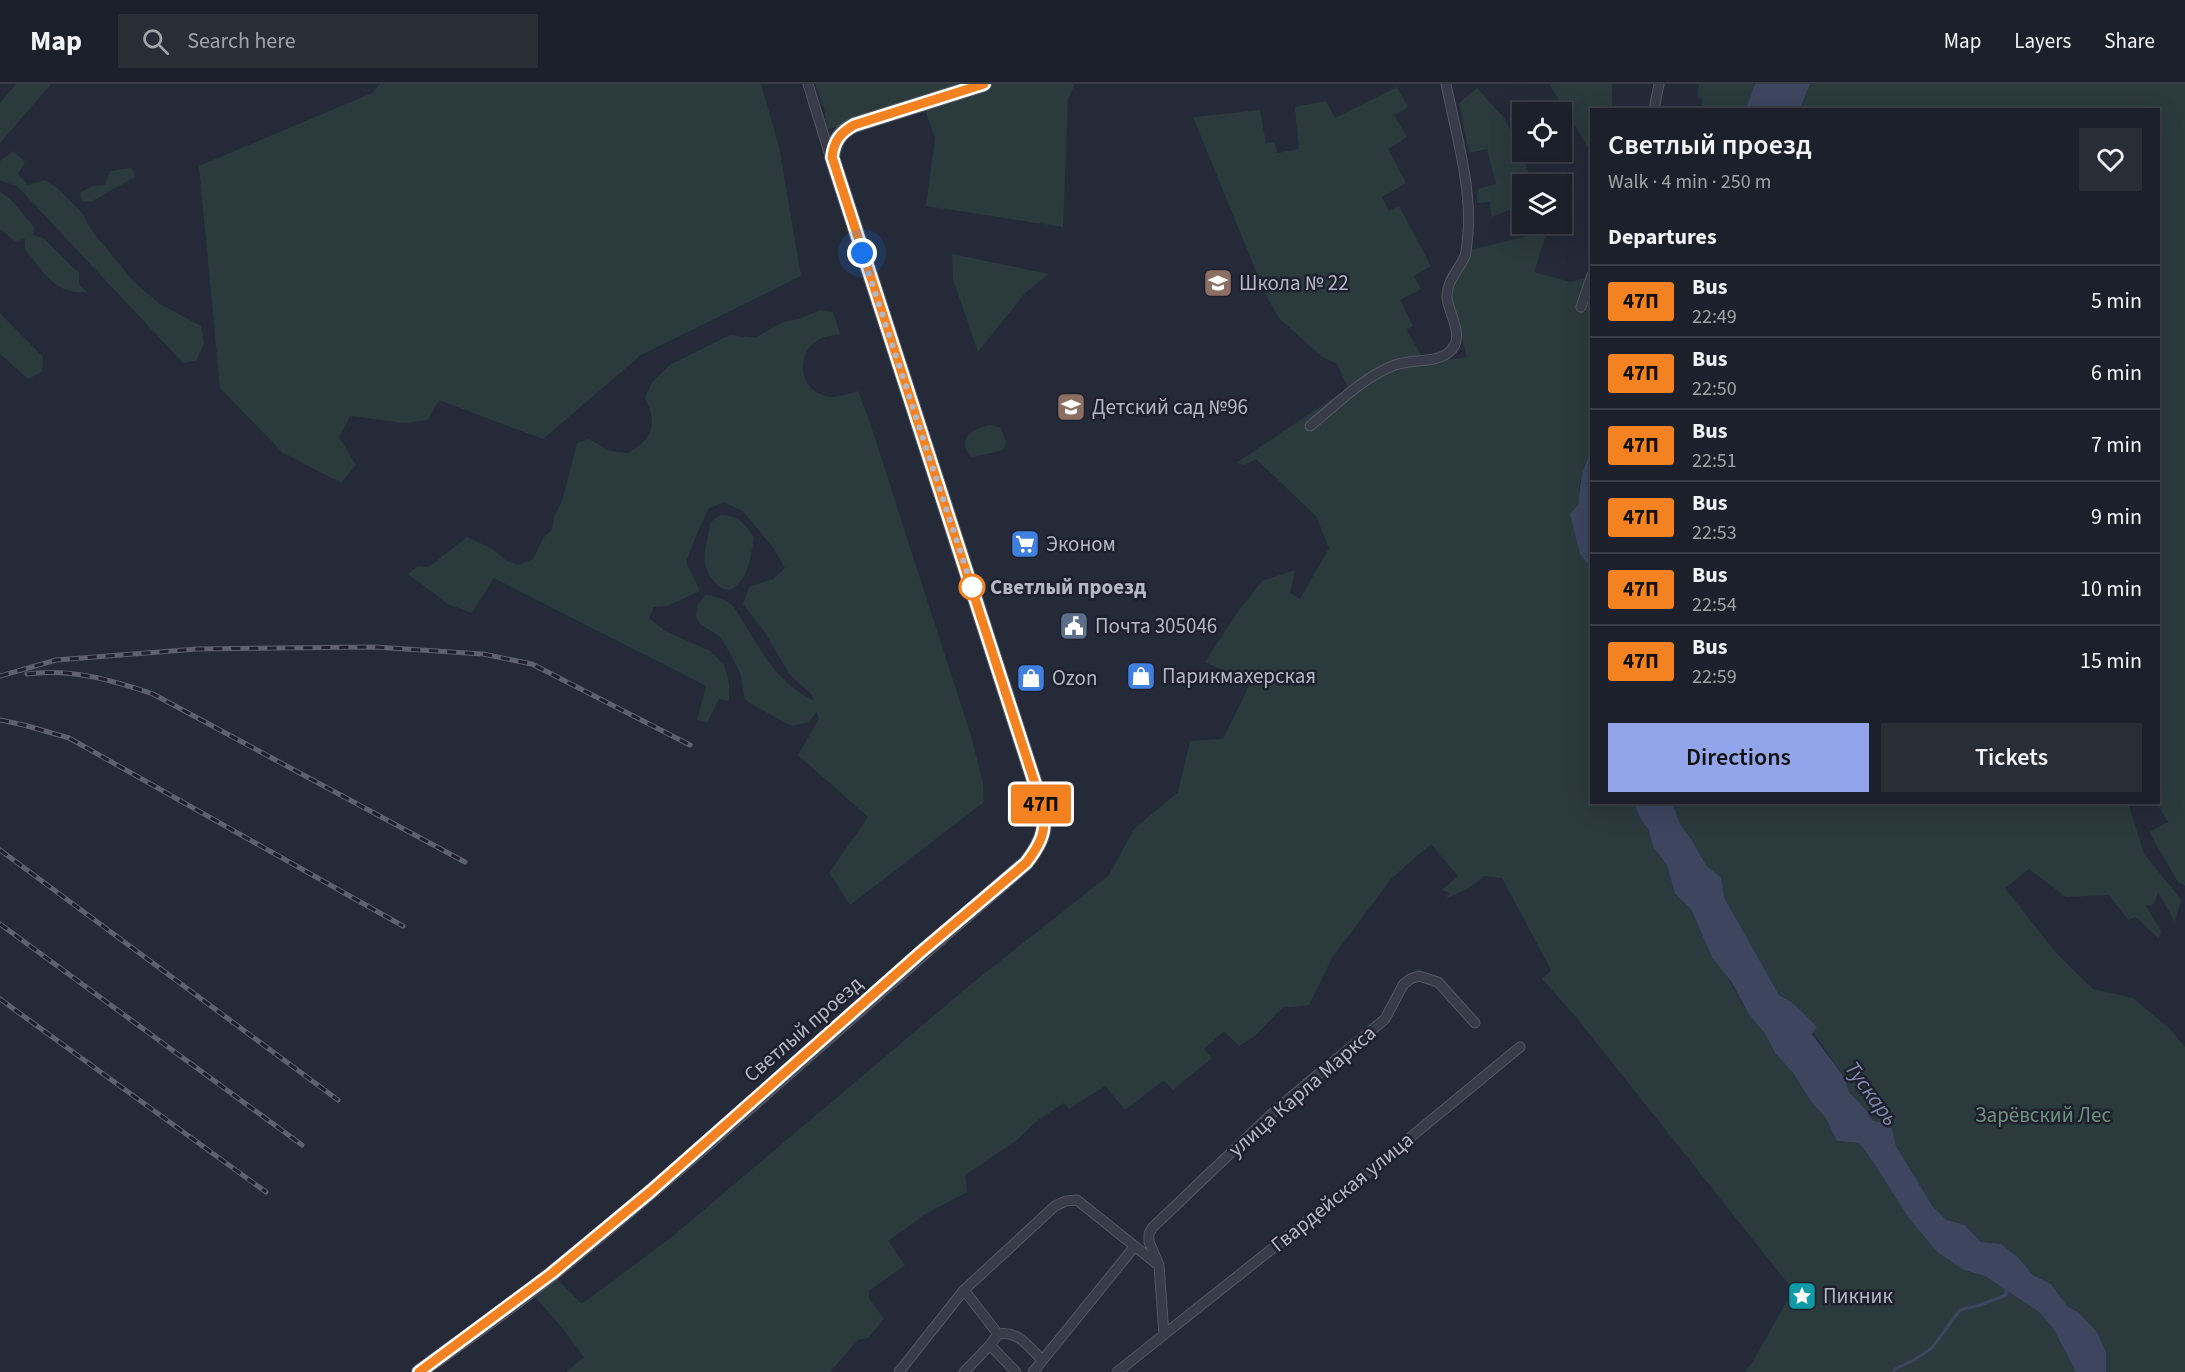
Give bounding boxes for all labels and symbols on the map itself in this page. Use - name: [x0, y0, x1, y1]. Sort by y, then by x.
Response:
- your location: [847, 238, 877, 268]
- school or university icon: Школа № 22: [1202, 267, 1234, 299]
- place label: Школа № 22: [1239, 268, 1349, 298]
- school or university icon: Детский сад №96: [1055, 391, 1087, 423]
- place label: Детский сад №96: [1092, 392, 1248, 422]
- supermarket icon: Эконом: [1009, 528, 1041, 560]
- place label: Эконом: [1046, 529, 1116, 559]
- place label: Светлый проезд: [990, 572, 1147, 602]
- marker: Светлый проезд: [959, 574, 985, 600]
- public building icon: Почта 305046: [1058, 610, 1090, 642]
- place label: Почта 305046: [1095, 611, 1217, 641]
- shop icon: Парикмахерская: [1125, 660, 1157, 692]
- place label: Парикмахерская: [1162, 661, 1316, 691]
- shop icon: Ozon: [1015, 662, 1047, 694]
- place label: Ozon: [1052, 663, 1097, 693]
- line badge: 47П: [1006, 784, 1076, 824]
- street label: Светлый проезд: [737, 969, 869, 1089]
- street label: улица Карла Маркса: [1222, 1018, 1382, 1164]
- water label: Тускарь: [1837, 1054, 1906, 1133]
- park label: Зарёвский Лес: [1975, 1100, 2111, 1130]
- street label: Гвардейская улица: [1264, 1125, 1420, 1259]
- place icon: Пикник: [1786, 1280, 1818, 1312]
- place label: Пикник: [1823, 1281, 1893, 1311]

